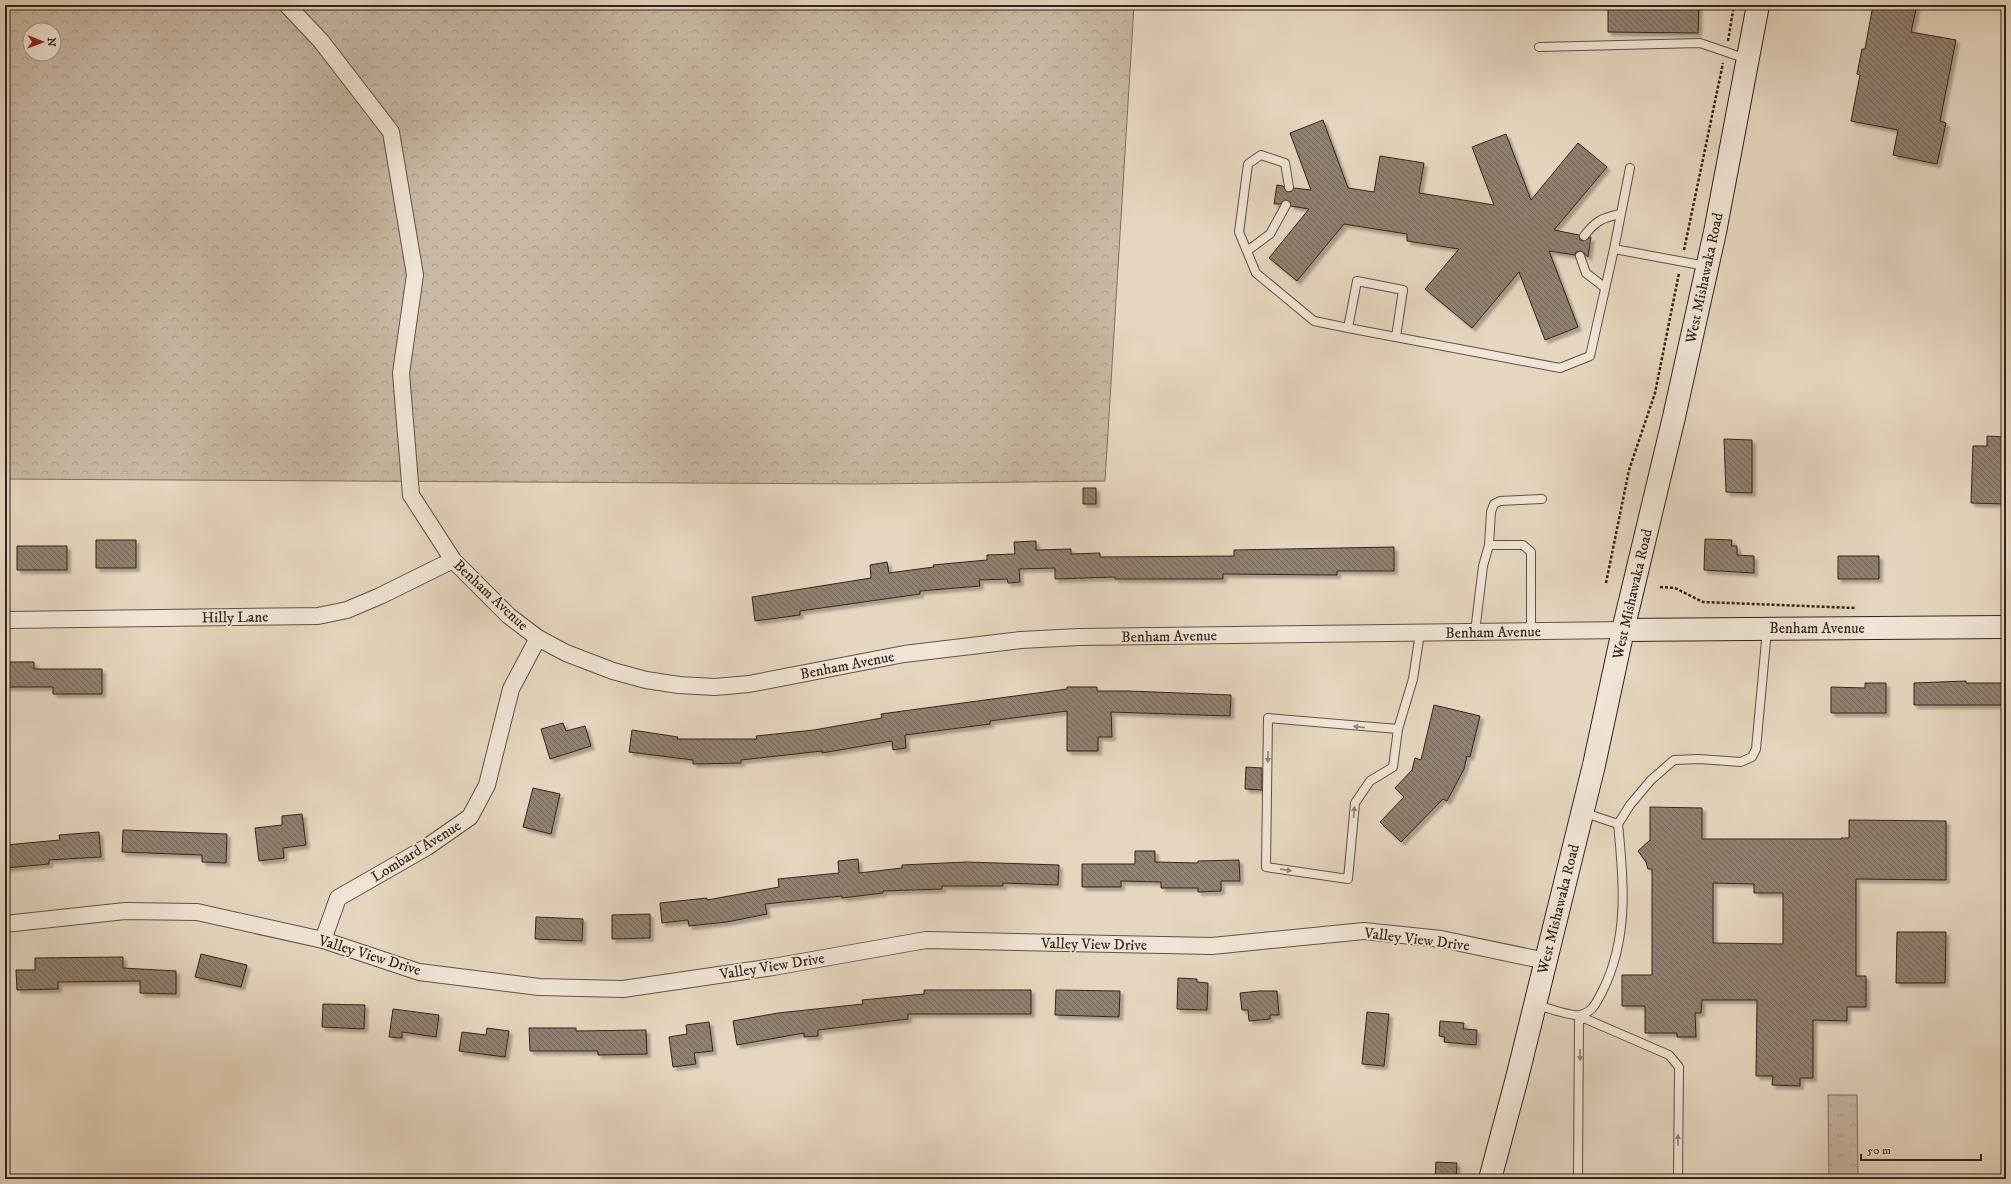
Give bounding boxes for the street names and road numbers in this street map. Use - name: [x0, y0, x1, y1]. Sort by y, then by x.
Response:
- street label: West Mishawaka Road: [1681, 211, 1728, 346]
- street label: West Mishawaka Road: [1608, 527, 1657, 662]
- street label: Benham Avenue: [449, 556, 532, 635]
- street label: Hilly Lane: [201, 607, 269, 628]
- street label: Benham Avenue: [1769, 619, 1865, 638]
- street label: Benham Avenue: [1445, 622, 1541, 643]
- street label: Benham Avenue: [1121, 626, 1217, 647]
- street label: Benham Avenue: [798, 647, 896, 684]
- street label: Lombard Avenue: [368, 816, 465, 887]
- street label: West Mishawaka Road: [1533, 842, 1584, 977]
- street label: Valley View Drive: [1362, 923, 1471, 955]
- street label: Valley View Drive: [315, 931, 423, 980]
- street label: Valley View Drive: [1040, 934, 1147, 955]
- street label: Valley View Drive: [717, 949, 826, 984]

